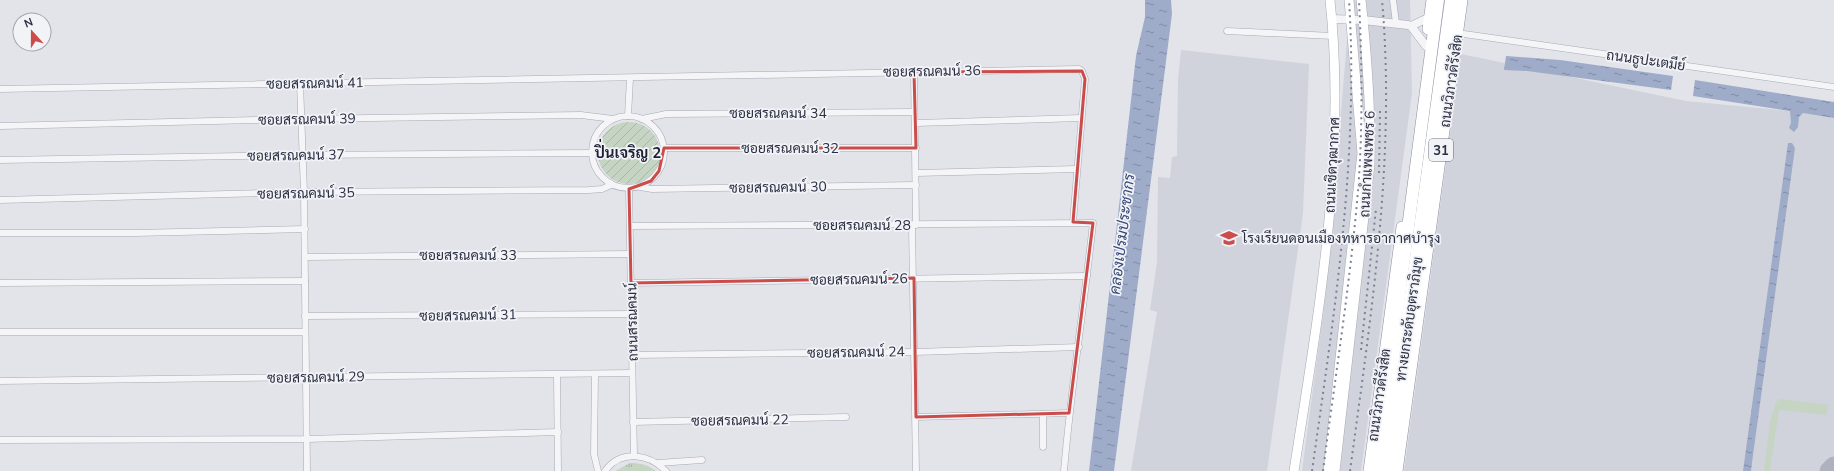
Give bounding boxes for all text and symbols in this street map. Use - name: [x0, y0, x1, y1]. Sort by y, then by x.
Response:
- north arrow: [12, 12, 52, 52]
- text: N: [22, 15, 35, 32]
- street label: ถนนวิภาวดีรังสิต: [1436, 33, 1467, 129]
- street label: ถนนธูปะเตมีย์: [1605, 46, 1687, 75]
- street label: ซอยสรณคมน์ 36: [883, 61, 981, 82]
- street label: ซอยสรณคมน์ 41: [266, 73, 364, 94]
- street label: ซอยสรณคมน์ 34: [729, 104, 827, 123]
- street label: ซอยสรณคมน์ 39: [258, 109, 356, 130]
- street label: ถนนกำแพงเพชร 6: [1355, 110, 1380, 218]
- street label: ถนนเชิดวุฒากาศ: [1321, 117, 1344, 213]
- district label: ปิ่นเจริญ 2: [594, 138, 661, 163]
- street label: ซอยสรณคมน์ 32: [741, 139, 839, 158]
- road number: 31: [1429, 139, 1453, 161]
- street label: ซอยสรณคมน์ 37: [247, 145, 345, 166]
- water label: คลองเปรมประชากร: [1105, 172, 1139, 296]
- street label: ซอยสรณคมน์ 30: [729, 177, 827, 198]
- street label: ซอยสรณคมน์ 35: [257, 183, 355, 204]
- street label: ซอยสรณคมน์ 28: [813, 216, 911, 235]
- school or university icon: โรงเรียนดอนเมืองทหารอากาศบำรุง: [1219, 228, 1239, 248]
- place label: โรงเรียนดอนเมืองทหารอากาศบำรุง: [1241, 229, 1440, 248]
- street label: ซอยสรณคมน์ 33: [419, 246, 517, 265]
- street label: ทางยกระดับอุตราภิมุข: [1391, 255, 1428, 383]
- street label: ซอยสรณคมน์ 26: [810, 269, 908, 290]
- street label: ถนนสรณคมน์: [622, 283, 643, 361]
- street label: ซอยสรณคมน์ 31: [419, 305, 517, 326]
- street label: ซอยสรณคมน์ 24: [807, 342, 905, 363]
- street label: ถนนวิภาวดีรังสิต: [1364, 347, 1395, 443]
- street label: ซอยสรณคมน์ 29: [267, 367, 365, 388]
- street label: ซอยสรณคมน์ 22: [691, 410, 789, 431]

